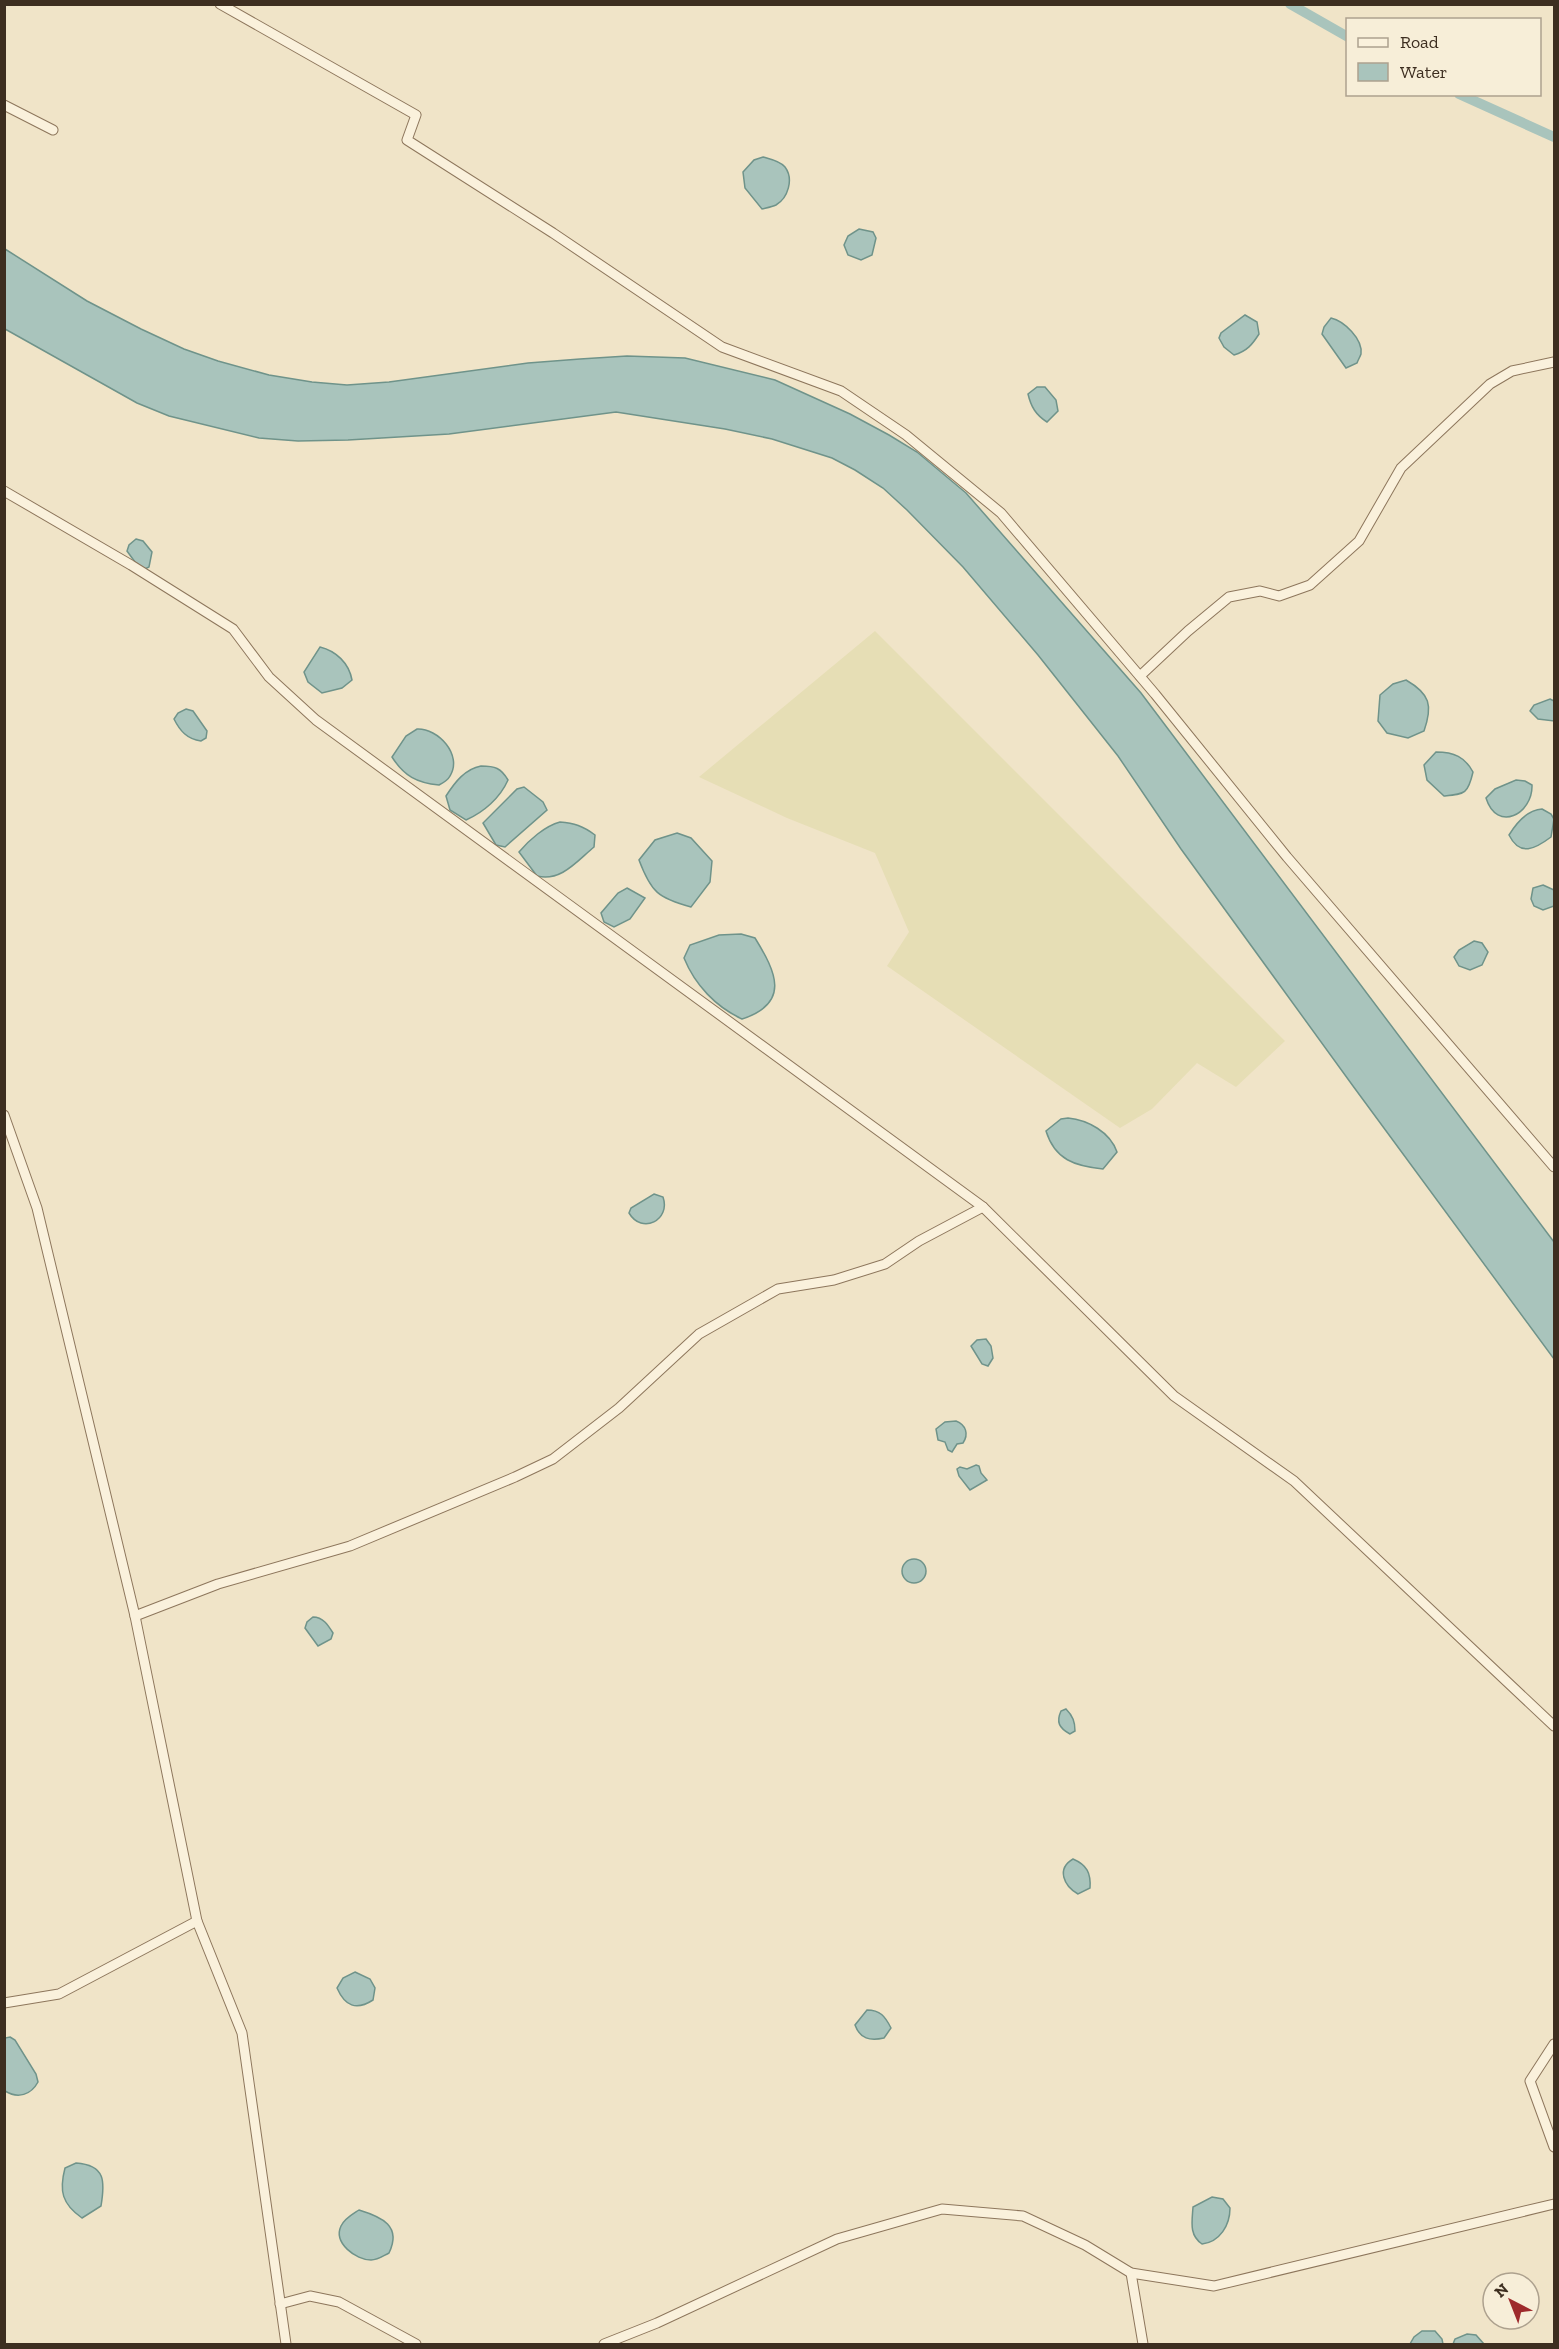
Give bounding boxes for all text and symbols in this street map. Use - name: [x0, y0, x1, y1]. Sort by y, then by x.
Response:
- legend: [1346, 18, 1541, 96]
- text: Road: [1400, 31, 1439, 53]
- text: Water: [1400, 61, 1447, 83]
- north arrow: [1481, 2271, 1541, 2331]
- text: N: [1490, 2279, 1512, 2301]

